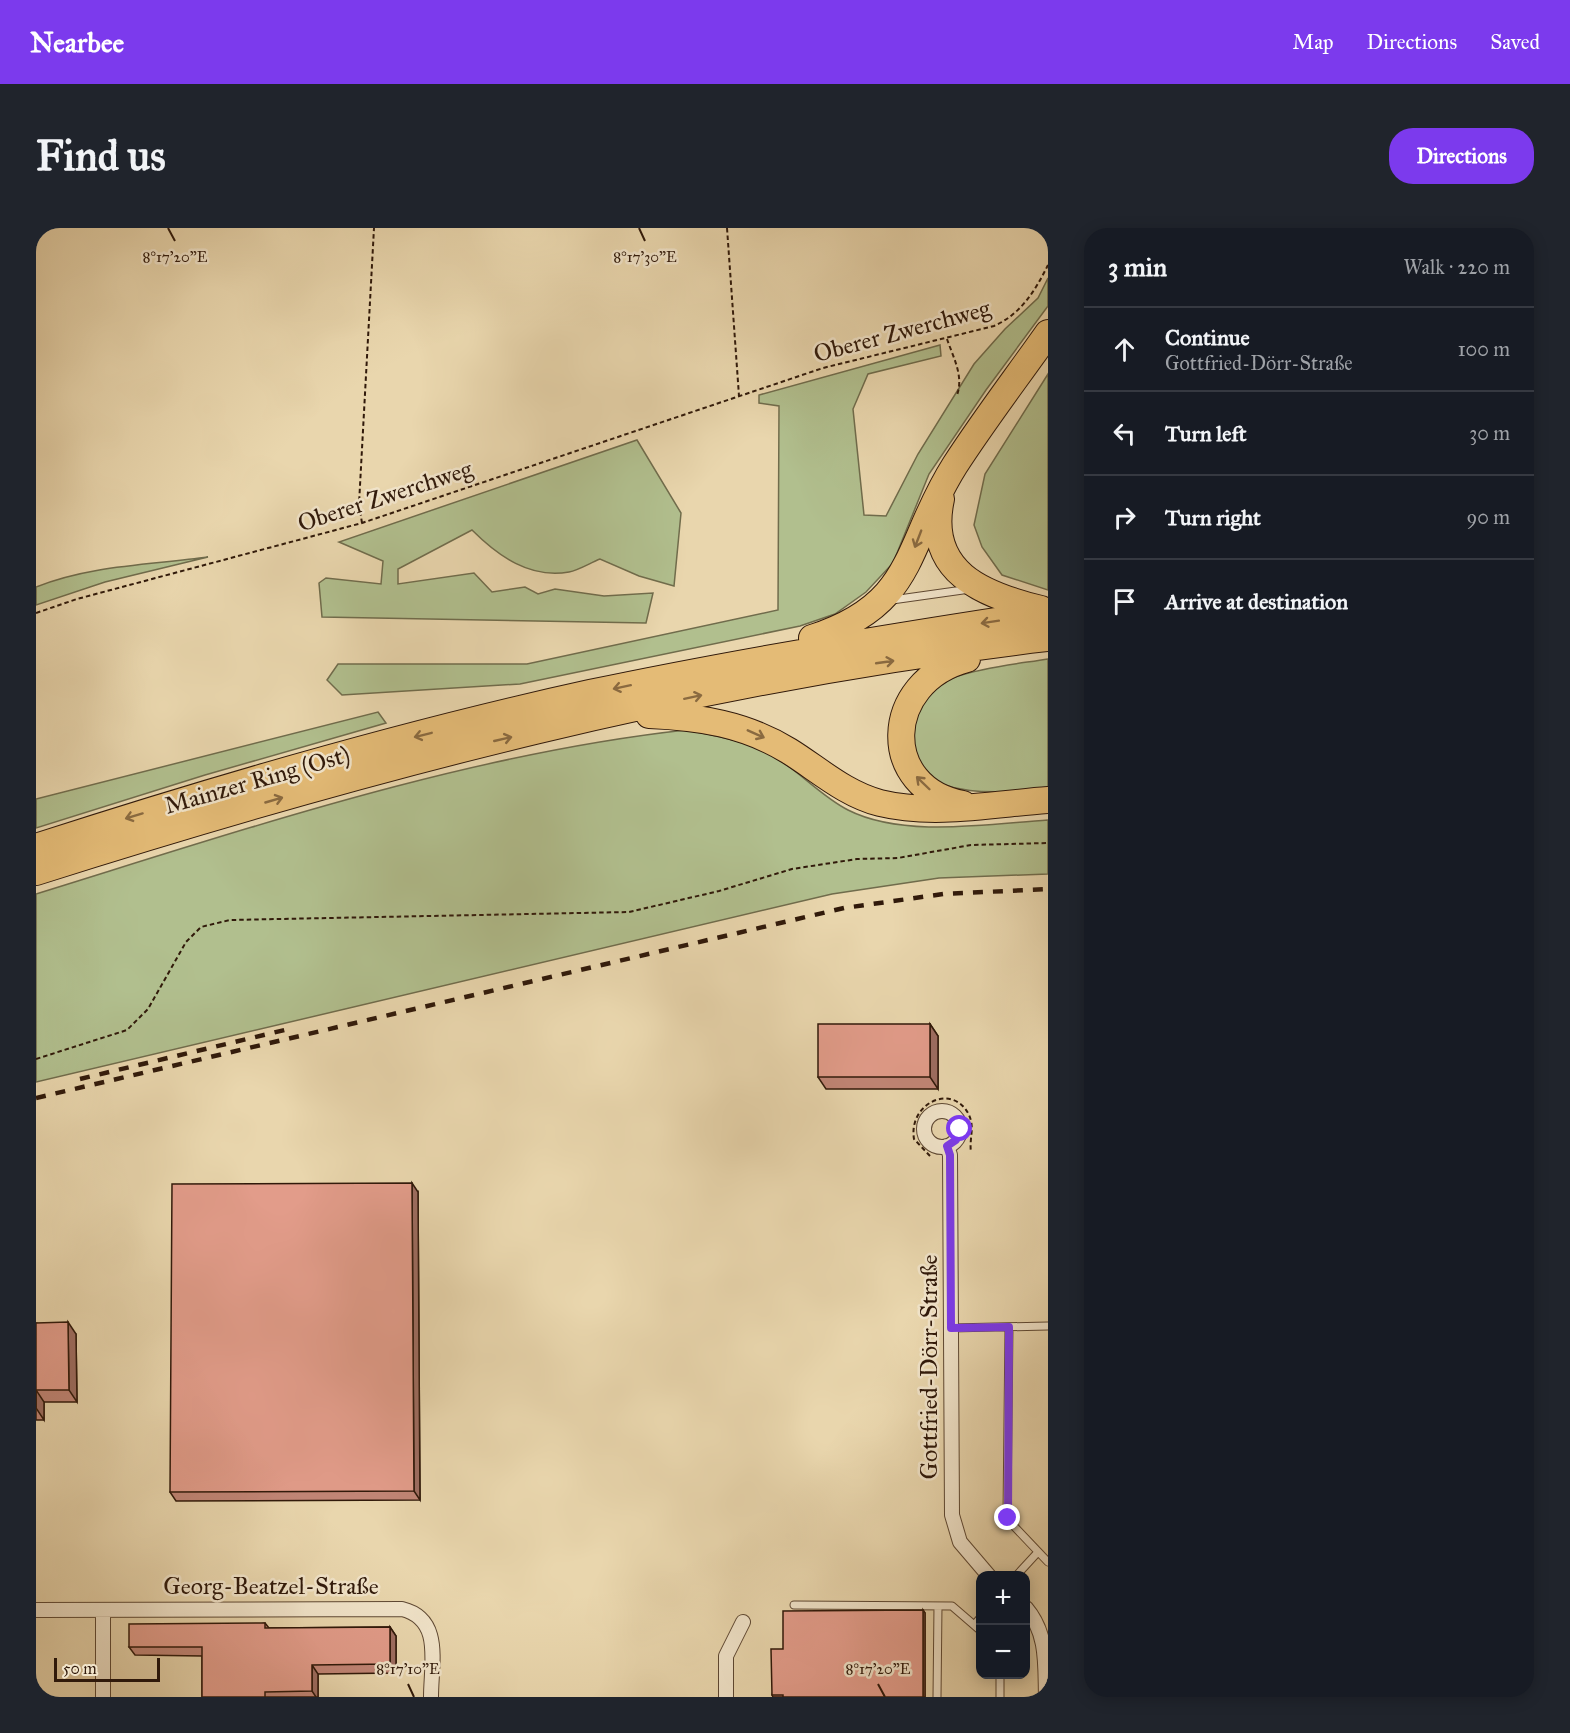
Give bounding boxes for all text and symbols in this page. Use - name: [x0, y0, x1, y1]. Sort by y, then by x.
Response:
- text: Nearbee: [30, 25, 124, 60]
- text: Map: [1293, 29, 1334, 55]
- text: Directions: [1367, 29, 1457, 55]
- text: Saved: [1490, 29, 1540, 55]
- button: Directions: [1389, 128, 1534, 184]
- text: Find us: [36, 130, 166, 182]
- text: 8°17'20"E: [143, 248, 208, 266]
- text: 8°17'30"E: [613, 248, 677, 266]
- text: 3 min: [1108, 251, 1167, 283]
- text: Walk · 220 m: [1403, 255, 1510, 279]
- street label: Oberer Zwerchweg: [810, 293, 995, 369]
- text: Continue: [1165, 324, 1250, 351]
- icon: ahead: [1108, 333, 1141, 366]
- text: 100 m: [1458, 337, 1510, 361]
- text: Gottfried-Dörr-Straße: [1165, 351, 1353, 375]
- icon: left: [1108, 417, 1141, 450]
- text: Turn left: [1165, 420, 1247, 447]
- text: 30 m: [1469, 421, 1510, 445]
- street label: Oberer Zwerchweg: [294, 453, 477, 538]
- icon: right: [1108, 501, 1141, 534]
- text: Turn right: [1165, 504, 1261, 531]
- text: 90 m: [1467, 505, 1510, 529]
- one-way arrow: [912, 530, 923, 548]
- icon: arrive: [1108, 585, 1141, 618]
- text: Arrive at destination: [1165, 588, 1348, 615]
- one-way arrow: [981, 616, 1001, 627]
- one-way arrow: [875, 656, 894, 667]
- one-way arrow: [613, 682, 632, 693]
- one-way arrow: [683, 691, 702, 702]
- one-way arrow: [414, 729, 433, 741]
- one-way arrow: [746, 729, 764, 740]
- one-way arrow: [493, 733, 513, 744]
- street label: Mainzer Ring (Ost): [161, 739, 353, 821]
- one-way arrow: [916, 775, 931, 790]
- one-way arrow: [264, 794, 283, 805]
- one-way arrow: [125, 811, 144, 822]
- route start: [946, 1115, 972, 1141]
- street label: Gottfried-Dörr-Straße: [914, 1254, 944, 1480]
- route end: [994, 1504, 1020, 1530]
- street label: Georg-Beatzel-Straße: [163, 1571, 379, 1601]
- map controls: [976, 1571, 1030, 1679]
- button: +: [976, 1571, 1030, 1625]
- button: −: [976, 1625, 1030, 1679]
- scale bar: [54, 1655, 160, 1682]
- text: 50 m: [63, 1659, 97, 1678]
- text: 8°17'10"E: [376, 1660, 440, 1678]
- text: 8°17'20"E: [846, 1660, 911, 1678]

